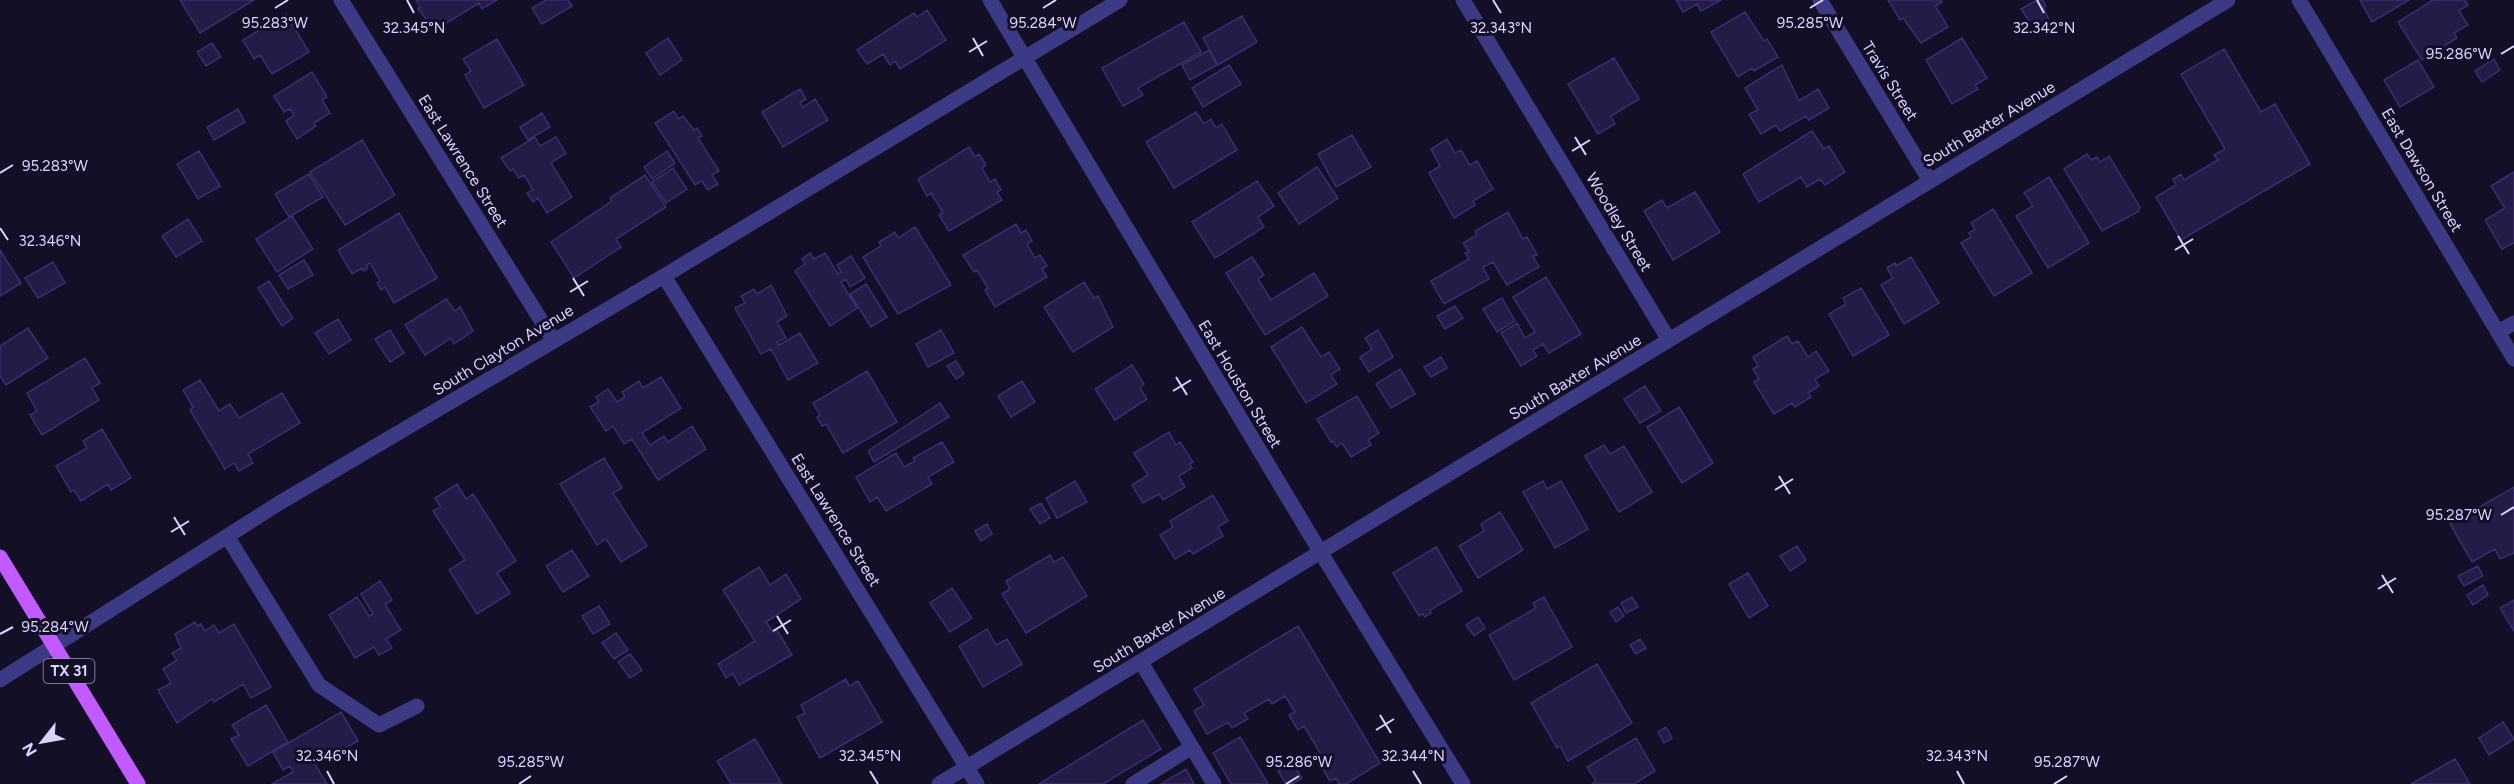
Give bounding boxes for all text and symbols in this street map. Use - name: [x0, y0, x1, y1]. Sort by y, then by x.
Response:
- text: 95.283°W: [242, 14, 309, 32]
- text: 95.284°W: [1009, 14, 1077, 32]
- text: 95.285°W: [1777, 14, 1844, 32]
- text: 32.345°N: [383, 19, 445, 37]
- text: 32.343°N: [1470, 19, 1532, 37]
- text: 32.342°N: [2013, 19, 2075, 37]
- street label: Travis Street: [1858, 38, 1922, 124]
- text: 95.286°W: [2426, 45, 2493, 63]
- street label: South Baxter Avenue: [1920, 77, 2059, 171]
- street label: East Lawrence Street: [414, 91, 512, 231]
- street label: East Dawson Street: [2378, 105, 2466, 235]
- text: 95.283°W: [22, 157, 89, 175]
- street label: Woodley Street: [1582, 169, 1656, 275]
- text: 32.346°N: [19, 232, 81, 250]
- street label: South Clayton Avenue: [429, 300, 577, 400]
- street label: East Houston Street: [1194, 317, 1286, 451]
- street label: South Baxter Avenue: [1506, 330, 1645, 424]
- street label: East Lawrence Street: [787, 450, 885, 590]
- text: 95.287°W: [2426, 506, 2493, 524]
- street label: South Baxter Avenue: [1090, 583, 1229, 677]
- text: 95.284°W: [21, 618, 89, 636]
- road number: TX 31: [44, 659, 94, 683]
- north arrow: [12, 712, 72, 772]
- text: N: [18, 739, 41, 760]
- text: 32.346°N: [296, 747, 358, 765]
- text: 32.345°N: [839, 747, 901, 765]
- text: 32.344°N: [1381, 747, 1445, 765]
- text: 32.343°N: [1926, 747, 1988, 765]
- text: 95.285°W: [498, 753, 565, 771]
- text: 95.286°W: [1266, 753, 1333, 771]
- text: 95.287°W: [2034, 753, 2101, 771]

